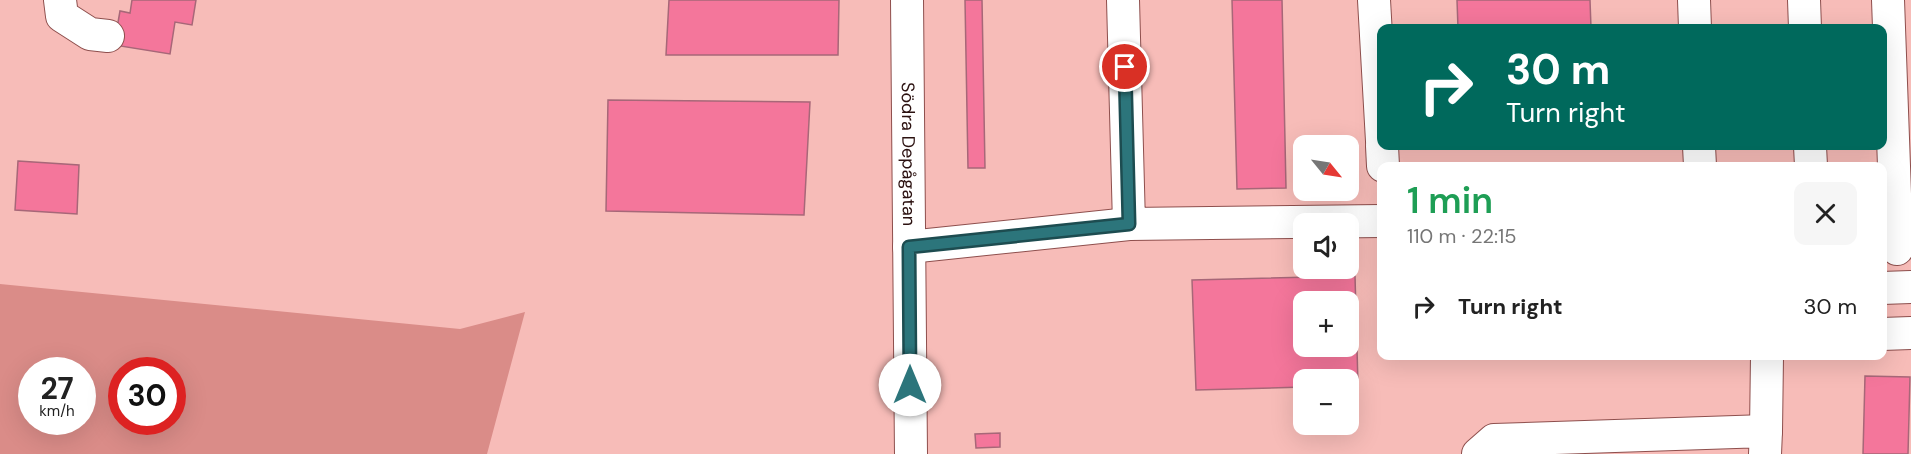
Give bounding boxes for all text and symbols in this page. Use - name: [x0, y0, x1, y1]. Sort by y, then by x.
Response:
- pin: [1099, 41, 1150, 92]
- text: 30 m: [1506, 42, 1610, 97]
- icon: right: [1407, 48, 1485, 126]
- icon: arrive: [1108, 50, 1141, 83]
- street label: Södra Depågatan: [896, 82, 921, 226]
- text: Turn right: [1506, 95, 1626, 130]
- north arrow: [1293, 135, 1359, 201]
- map controls: [1293, 135, 1359, 435]
- text: 1 min: [1407, 177, 1493, 224]
- button: close: [1794, 182, 1857, 245]
- button: sound: [1293, 213, 1359, 279]
- text: 110 m · 22:15: [1407, 223, 1516, 249]
- icon: right: [1407, 290, 1440, 323]
- button: +: [1293, 291, 1359, 357]
- text: Turn right: [1458, 292, 1563, 321]
- text: 30 m: [1803, 292, 1857, 321]
- position arrow: [878, 353, 942, 417]
- speed limit sign: 30: [108, 357, 186, 435]
- text: 27: [40, 369, 74, 408]
- button: −: [1293, 369, 1359, 435]
- text: km/h: [39, 401, 75, 421]

